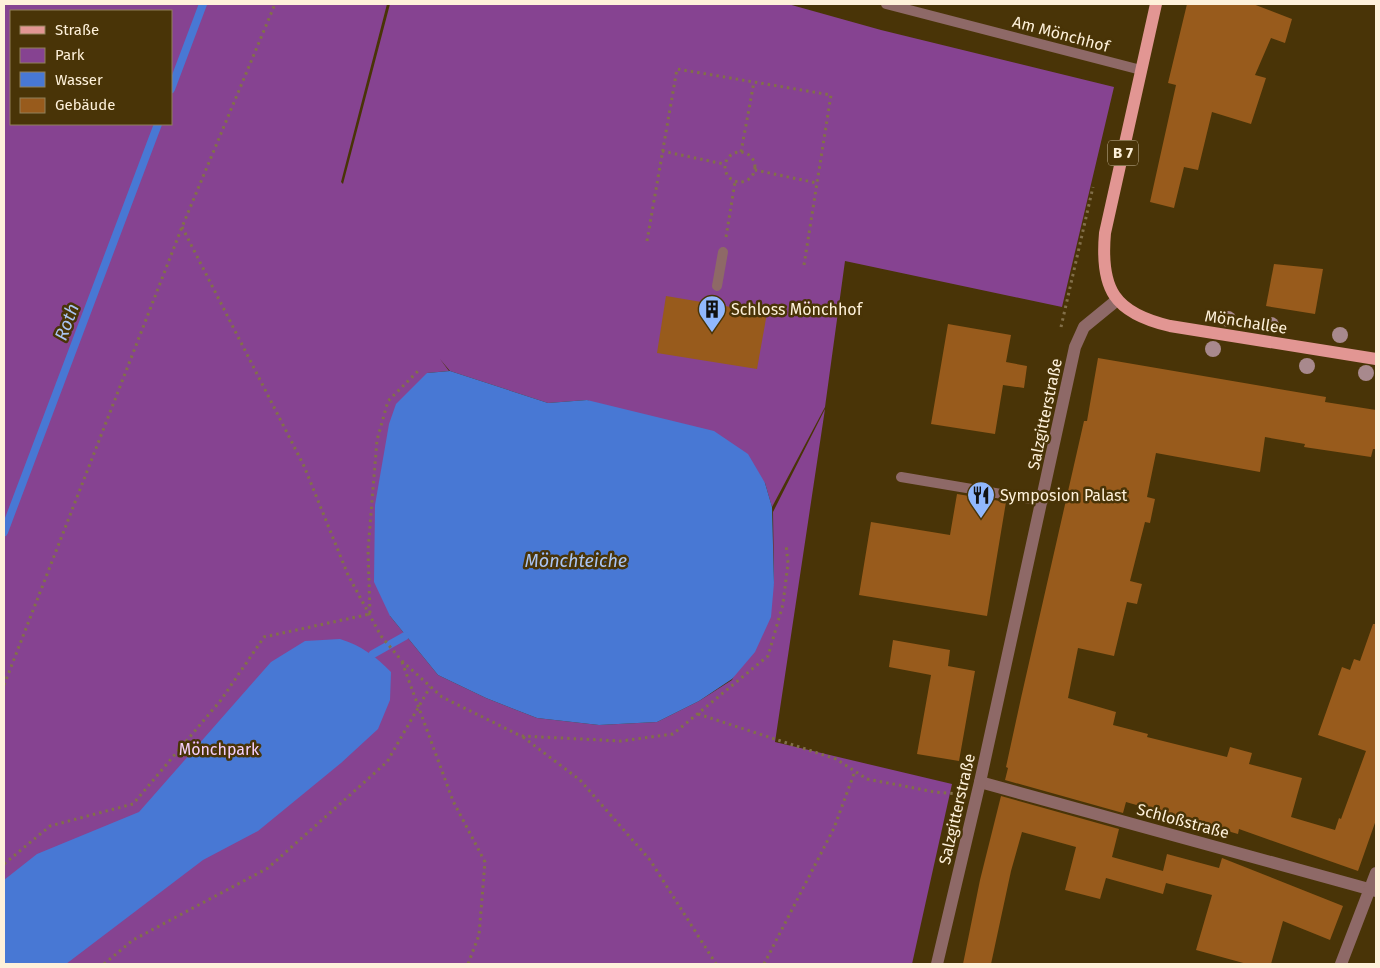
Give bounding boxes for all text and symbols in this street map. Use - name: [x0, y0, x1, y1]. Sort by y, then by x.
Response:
- legend: [10, 10, 172, 125]
- street label: Am Mönchhof: [1011, 12, 1113, 56]
- text: Straße: [55, 21, 99, 39]
- text: Park: [55, 46, 85, 64]
- text: Wasser: [55, 71, 103, 89]
- text: Gebäude: [55, 96, 115, 114]
- road number: B 7: [1108, 140, 1138, 166]
- building icon: Schloss Mönchhof: [697, 294, 727, 333]
- water label: Roth: [50, 300, 84, 344]
- place label: Schloss Mönchhof: [731, 300, 864, 319]
- street label: Mönchallee: [1203, 306, 1289, 338]
- street label: Salzgitterstraße: [1024, 356, 1066, 472]
- restaurant icon: Symposion Palast: [966, 480, 996, 519]
- place label: Symposion Palast: [1000, 486, 1128, 505]
- water label: Mönchteiche: [525, 550, 627, 572]
- park label: Mönchpark: [179, 740, 260, 759]
- street label: Salzgitterstraße: [935, 752, 979, 866]
- street label: Schloßstraße: [1135, 800, 1231, 842]

